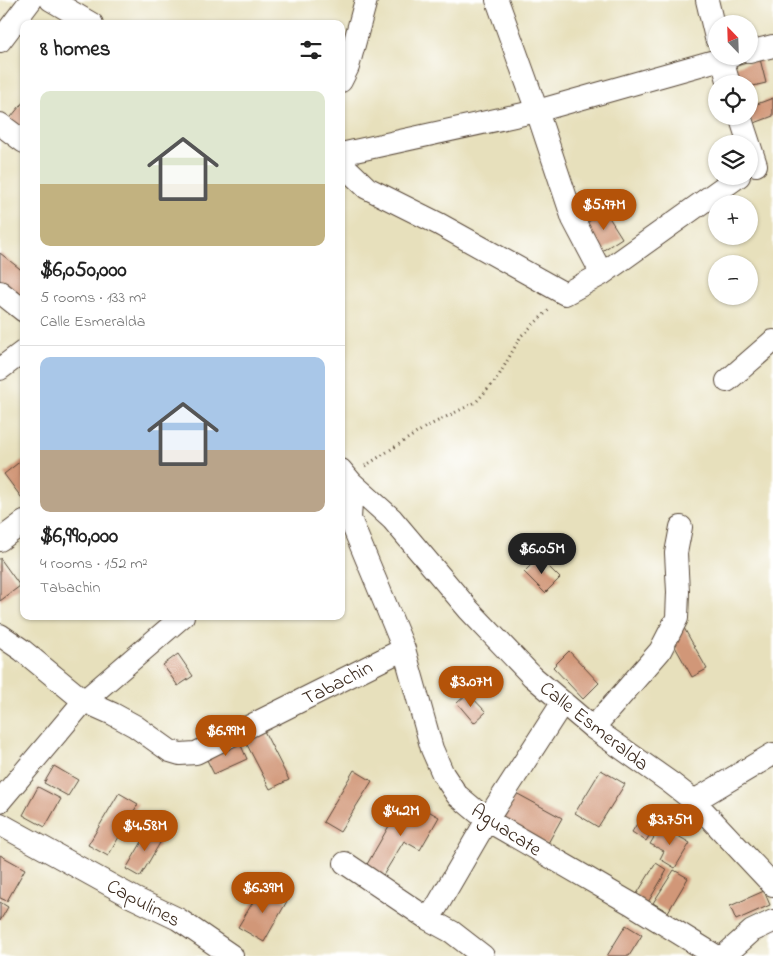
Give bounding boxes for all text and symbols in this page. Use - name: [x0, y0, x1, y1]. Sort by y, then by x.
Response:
- north arrow: [708, 15, 758, 65]
- map controls: [708, 15, 758, 305]
- text: 8 homes: [40, 35, 110, 65]
- icon: filters: [297, 36, 325, 64]
- button: locate: [708, 75, 758, 125]
- icon: home: [138, 124, 228, 214]
- button: layers: [708, 135, 758, 185]
- pin: $5.97M: [563, 188, 645, 231]
- text: $5.97M: [582, 193, 626, 217]
- button: +: [708, 195, 758, 245]
- button: −: [708, 255, 758, 305]
- text: $6,050,000: [40, 256, 127, 286]
- text: 5 rooms · 133 m²: [40, 286, 146, 310]
- text: Calle Esmeralda: [40, 310, 145, 334]
- icon: home: [138, 389, 228, 479]
- text: $6,990,000: [40, 522, 118, 552]
- pin: $6.05M: [501, 532, 583, 575]
- text: $6.05M: [519, 537, 565, 561]
- text: 4 rooms · 152 m²: [40, 552, 148, 576]
- text: Tabachin: [40, 576, 100, 600]
- street label: Tabachin: [298, 654, 378, 714]
- pin: $3.07M: [430, 666, 512, 708]
- text: $3.07M: [450, 670, 492, 694]
- street label: Calle Esmeralda: [533, 675, 654, 779]
- pin: $6.99M: [185, 714, 267, 757]
- text: $6.99M: [206, 719, 246, 743]
- pin: $4.2M: [366, 794, 436, 837]
- street label: Aguacate: [464, 797, 547, 866]
- text: $4.2M: [382, 799, 420, 823]
- pin: $3.75M: [629, 804, 711, 846]
- text: $3.75M: [647, 808, 693, 832]
- pin: $4.58M: [104, 810, 186, 852]
- text: $4.58M: [123, 814, 167, 838]
- pin: $6.39M: [222, 872, 304, 914]
- street label: Capulines: [101, 873, 185, 936]
- text: $6.39M: [242, 876, 284, 900]

